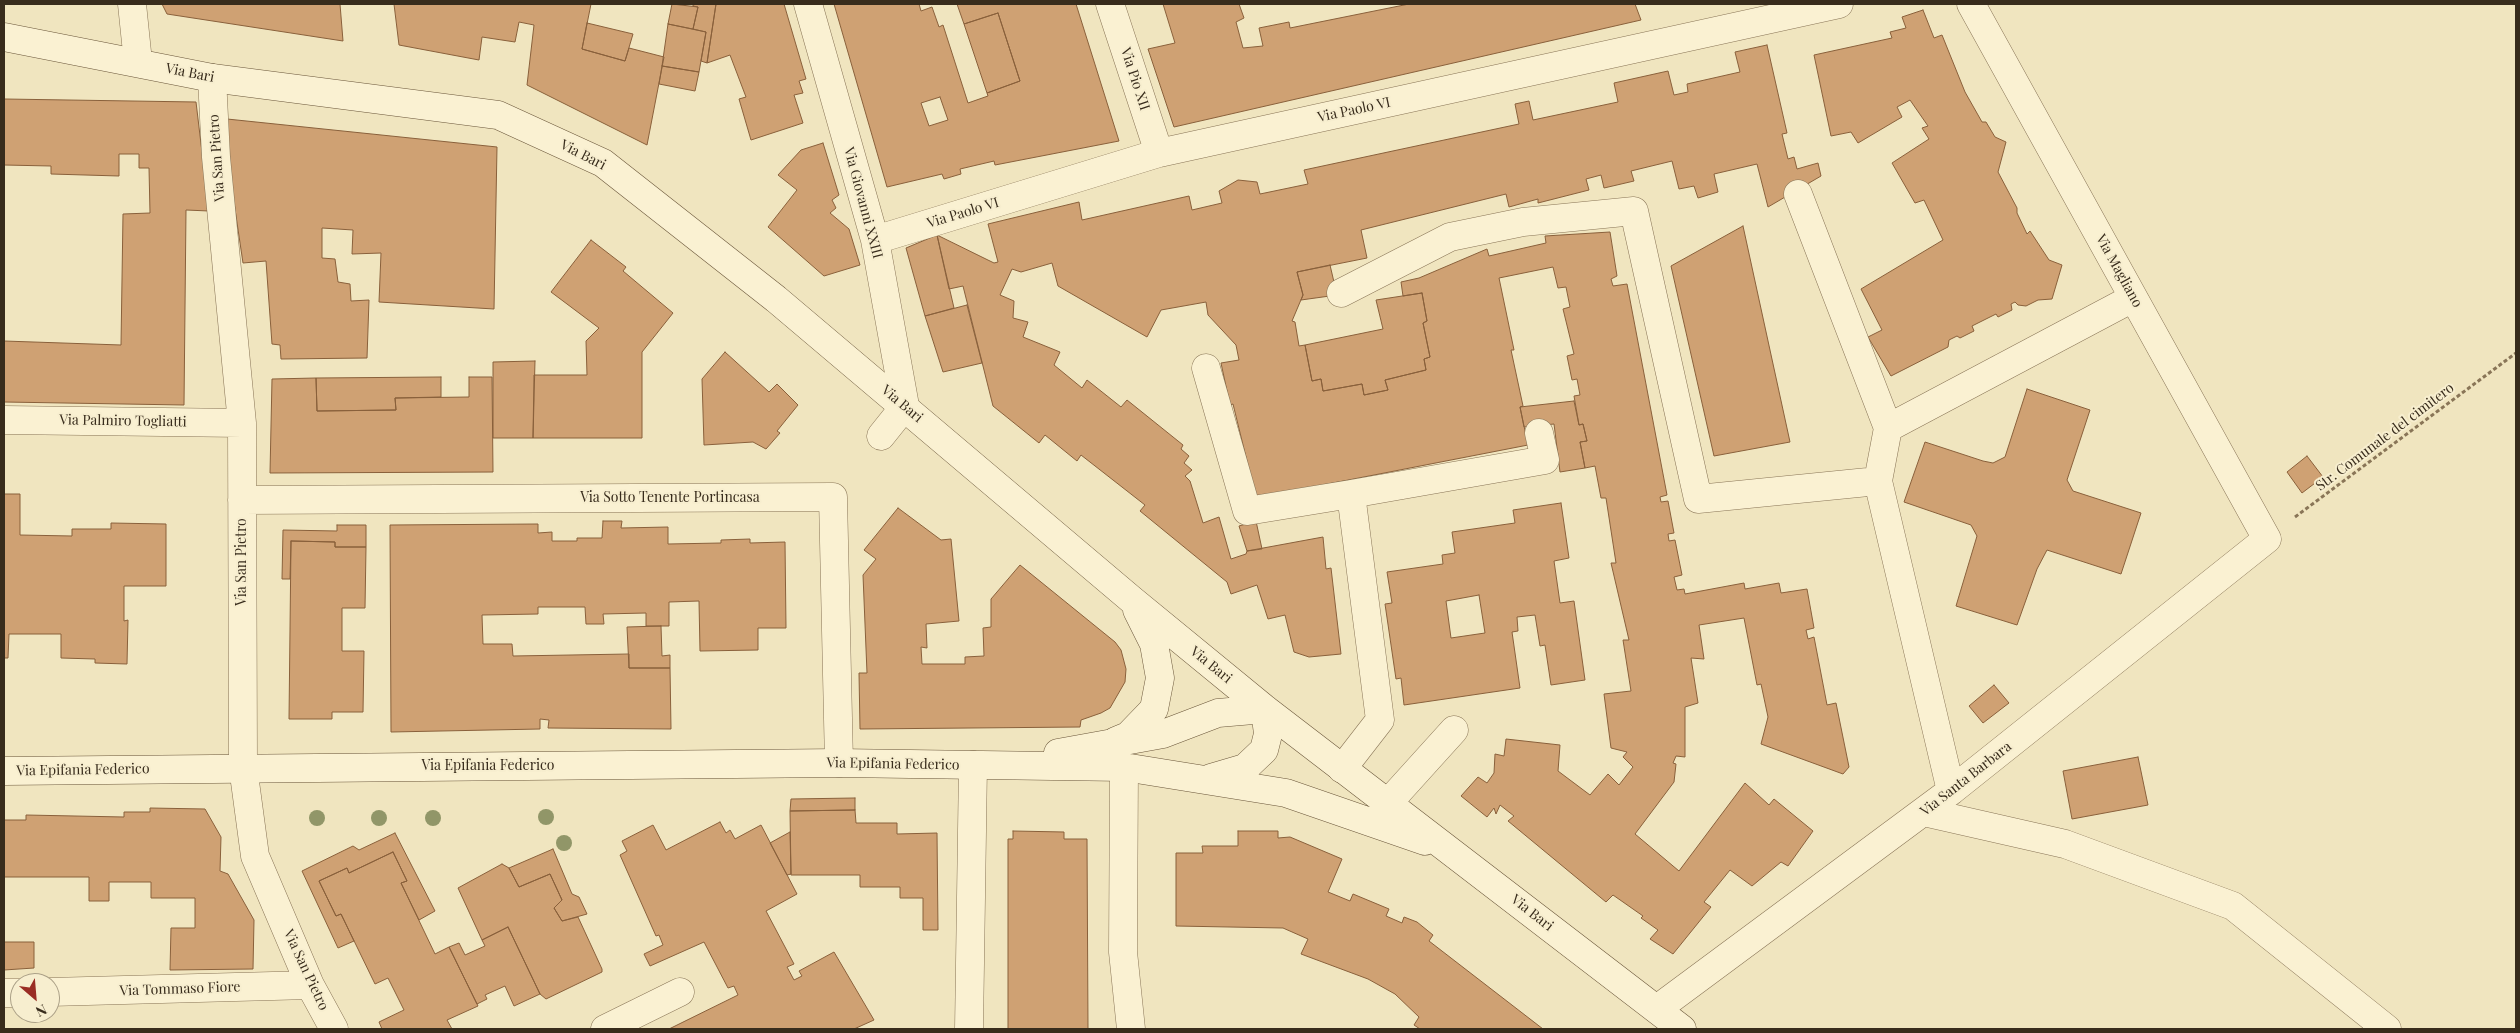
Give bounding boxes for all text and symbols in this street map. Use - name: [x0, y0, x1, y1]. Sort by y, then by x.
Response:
- street label: Via Pio XII: [1117, 46, 1153, 112]
- street label: Via Bari: [164, 60, 216, 86]
- street label: Via Paolo VI: [1316, 94, 1392, 126]
- street label: Via San Pietro: [206, 114, 228, 202]
- street label: Via Bari: [557, 136, 609, 174]
- street label: Via Giovanni XXIII: [840, 146, 886, 260]
- street label: Via Paolo VI: [925, 194, 1001, 232]
- street label: Via Magliano: [2092, 232, 2146, 310]
- street label: Str. Comunale del cimitero: [2313, 380, 2457, 494]
- street label: Via Bari: [878, 382, 926, 426]
- street label: Via Palmiro Togliatti: [59, 411, 187, 431]
- street label: Via Sotto Tenente Portincasa: [580, 490, 760, 506]
- street label: Via San Pietro: [234, 518, 250, 606]
- street label: Via Bari: [1187, 643, 1235, 687]
- street label: Via Santa Barbara: [1917, 738, 2015, 820]
- street label: Via Epifania Federico: [826, 754, 960, 774]
- street label: Via Epifania Federico: [421, 758, 555, 774]
- street label: Via Epifania Federico: [16, 760, 150, 780]
- street label: Via Bari: [1508, 891, 1556, 935]
- street label: Via San Pietro: [280, 927, 332, 1013]
- north arrow: [10, 973, 60, 1023]
- street label: Via Tommaso Fiore: [119, 978, 241, 1000]
- text: N: [33, 1000, 50, 1022]

